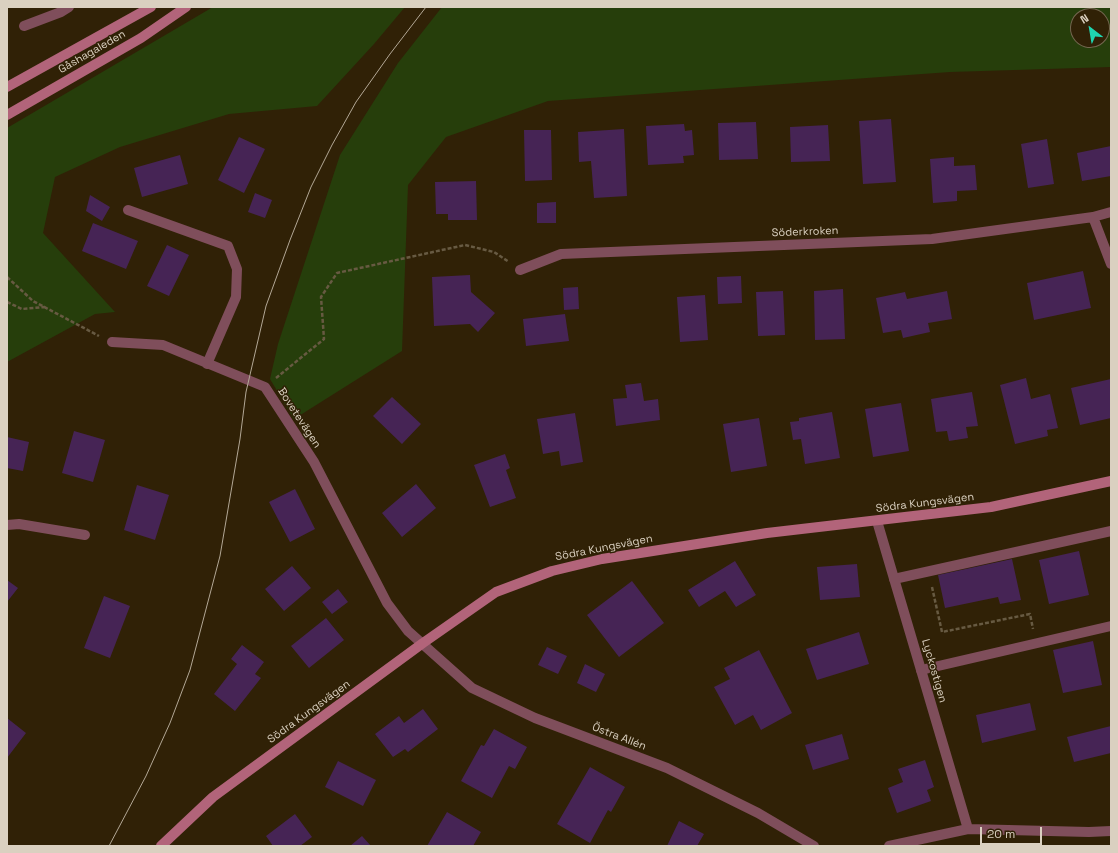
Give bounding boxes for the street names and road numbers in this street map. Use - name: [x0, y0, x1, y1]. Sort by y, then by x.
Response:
- street label: Gåshagaleden: [56, 27, 128, 77]
- street label: Söderkroken: [771, 224, 839, 240]
- street label: Bovetevägen: [275, 385, 323, 451]
- street label: Södra Kungsvägen: [875, 490, 975, 516]
- street label: Södra Kungsvägen: [554, 532, 654, 564]
- street label: Lyckostigen: [919, 638, 949, 704]
- street label: Södra Kungsvägen: [265, 678, 353, 746]
- street label: Östra Allén: [590, 721, 648, 753]

